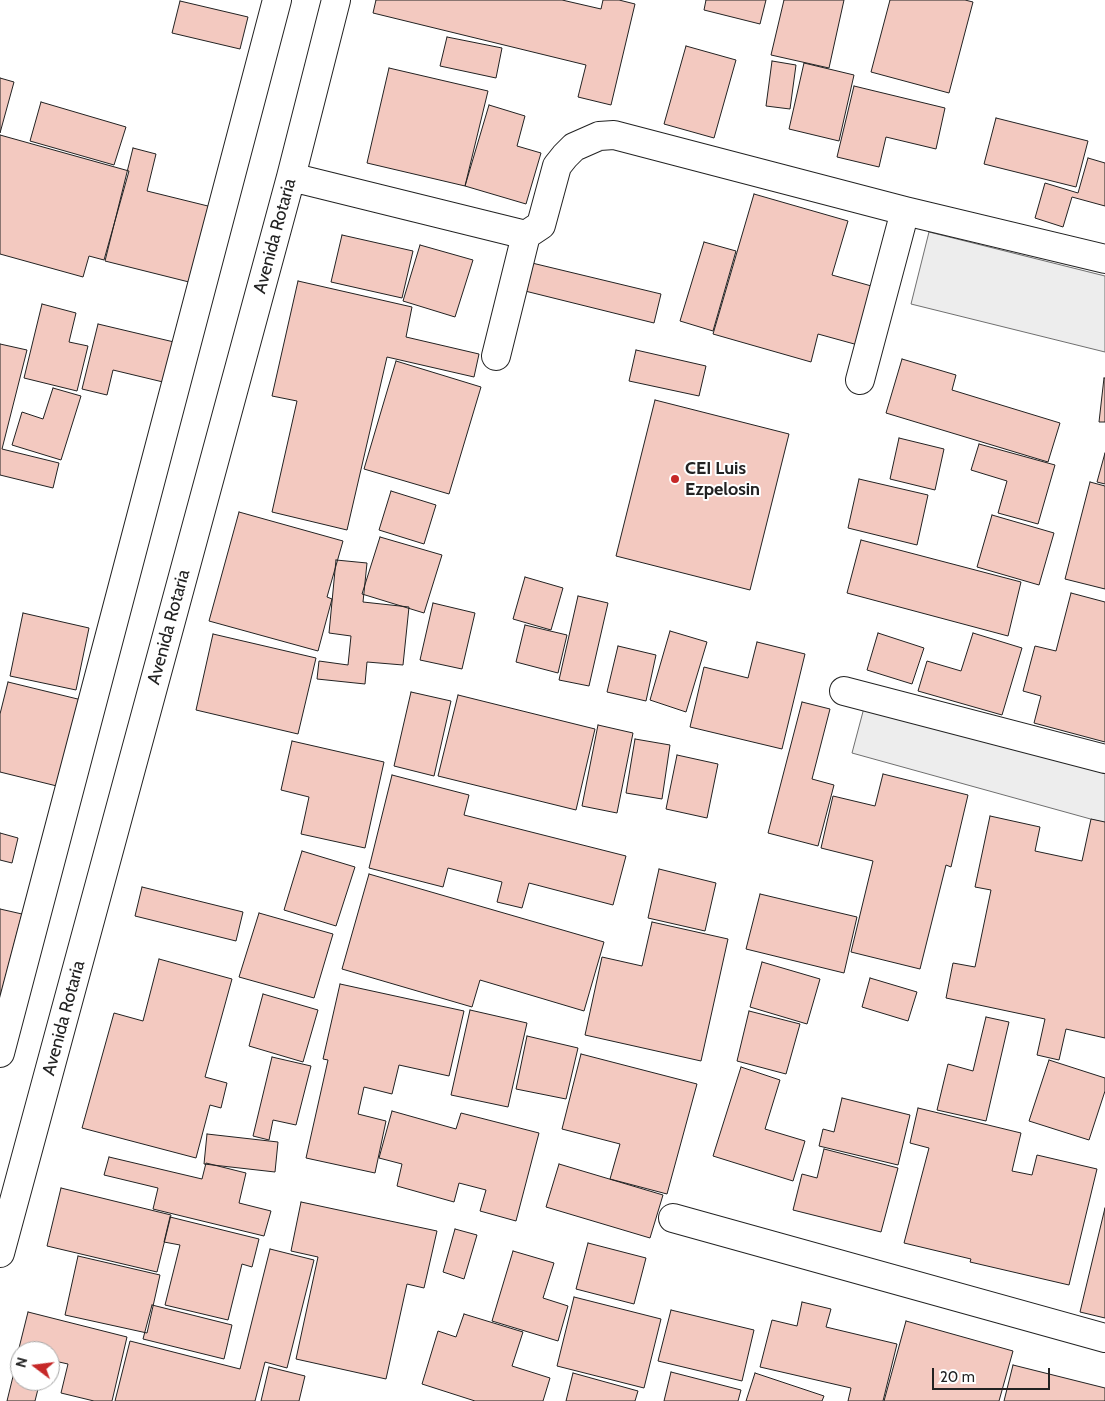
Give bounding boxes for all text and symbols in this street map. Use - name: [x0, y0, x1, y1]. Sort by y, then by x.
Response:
- street label: Avenida Rotaria: [249, 176, 301, 296]
- place label: CEI Luis Ezpelosin: [685, 458, 760, 500]
- marker: CEI Luis Ezpelosin: [669, 473, 681, 485]
- street label: Avenida Rotaria: [143, 567, 195, 687]
- street label: Avenida Rotaria: [38, 958, 90, 1078]
- north arrow: [10, 1341, 60, 1391]
- text: N: [12, 1355, 31, 1369]
- scale bar: [935, 1358, 1052, 1390]
- text: 20 m: [940, 1368, 975, 1386]

